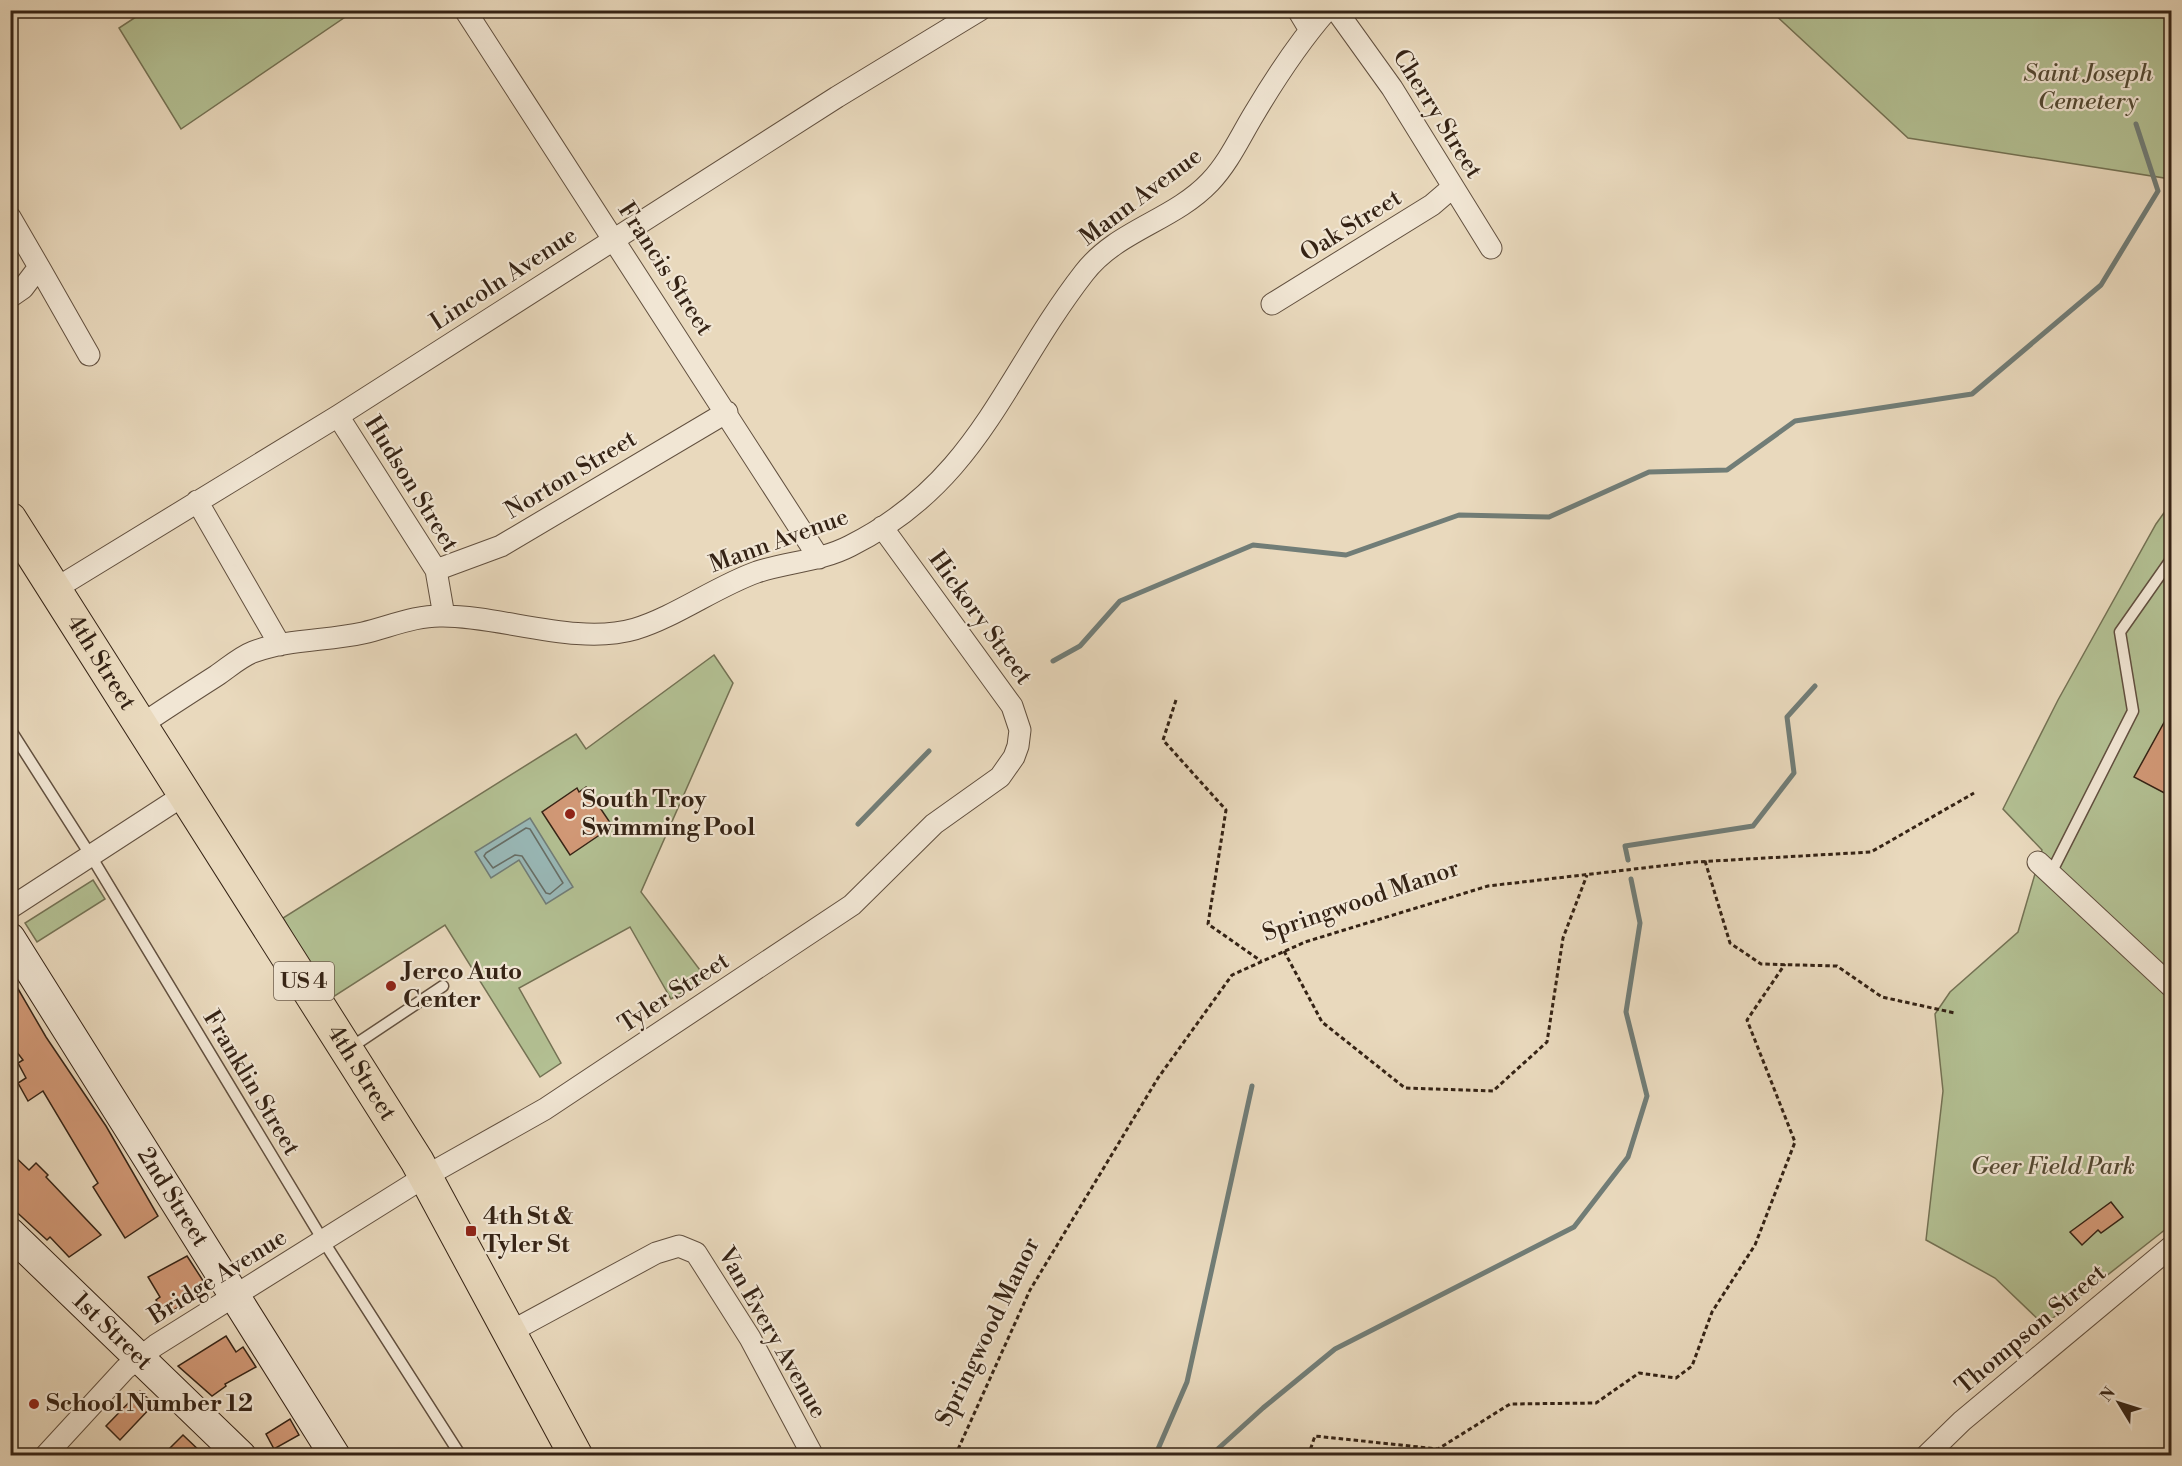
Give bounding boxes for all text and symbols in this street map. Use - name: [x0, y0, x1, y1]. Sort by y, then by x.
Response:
- street label: Cherry Street: [1385, 44, 1489, 185]
- park label: Saint Joseph Cemetery: [2023, 59, 2153, 117]
- street label: Mann Avenue: [1074, 141, 1208, 253]
- street label: Oak Street: [1295, 183, 1408, 269]
- street label: Francis Street: [611, 197, 719, 342]
- street label: Lincoln Avenue: [425, 220, 583, 338]
- street label: Hudson Street: [357, 410, 465, 558]
- street label: Norton Street: [500, 424, 643, 526]
- street label: Mann Avenue: [705, 502, 853, 580]
- street label: Hickory Street: [921, 545, 1039, 691]
- street label: 4th Street: [60, 609, 143, 716]
- place label: South Troy Swimming Pool: [582, 785, 755, 843]
- marker: South Troy Swimming Pool: [563, 807, 577, 821]
- street label: Springwood Manor: [1258, 853, 1464, 949]
- street label: Tyler Street: [613, 946, 736, 1040]
- place label: Jerco Auto Center: [400, 957, 522, 1015]
- road number: US 4: [274, 962, 334, 1000]
- marker: Jerco Auto Center: [384, 979, 398, 993]
- street label: Franklin Street: [196, 1005, 306, 1162]
- street label: 4th Street: [320, 1020, 403, 1127]
- street label: 2nd Street: [130, 1142, 215, 1253]
- park label: Geer Field Park: [1971, 1152, 2135, 1182]
- place label: 4th St & Tyler St: [483, 1202, 573, 1260]
- street label: Bridge Avenue: [142, 1223, 293, 1332]
- marker: 4th St & Tyler St: [464, 1224, 478, 1238]
- street label: Springwood Manor: [929, 1233, 1047, 1431]
- street label: Van Every Avenue: [710, 1241, 833, 1424]
- street label: Thompson Street: [1950, 1258, 2113, 1402]
- street label: 1st Street: [66, 1286, 159, 1377]
- north arrow: [2089, 1373, 2149, 1433]
- text: N: [2096, 1383, 2120, 1406]
- place label: School Number 12: [46, 1389, 253, 1419]
- marker: School Number 12: [27, 1397, 41, 1411]

